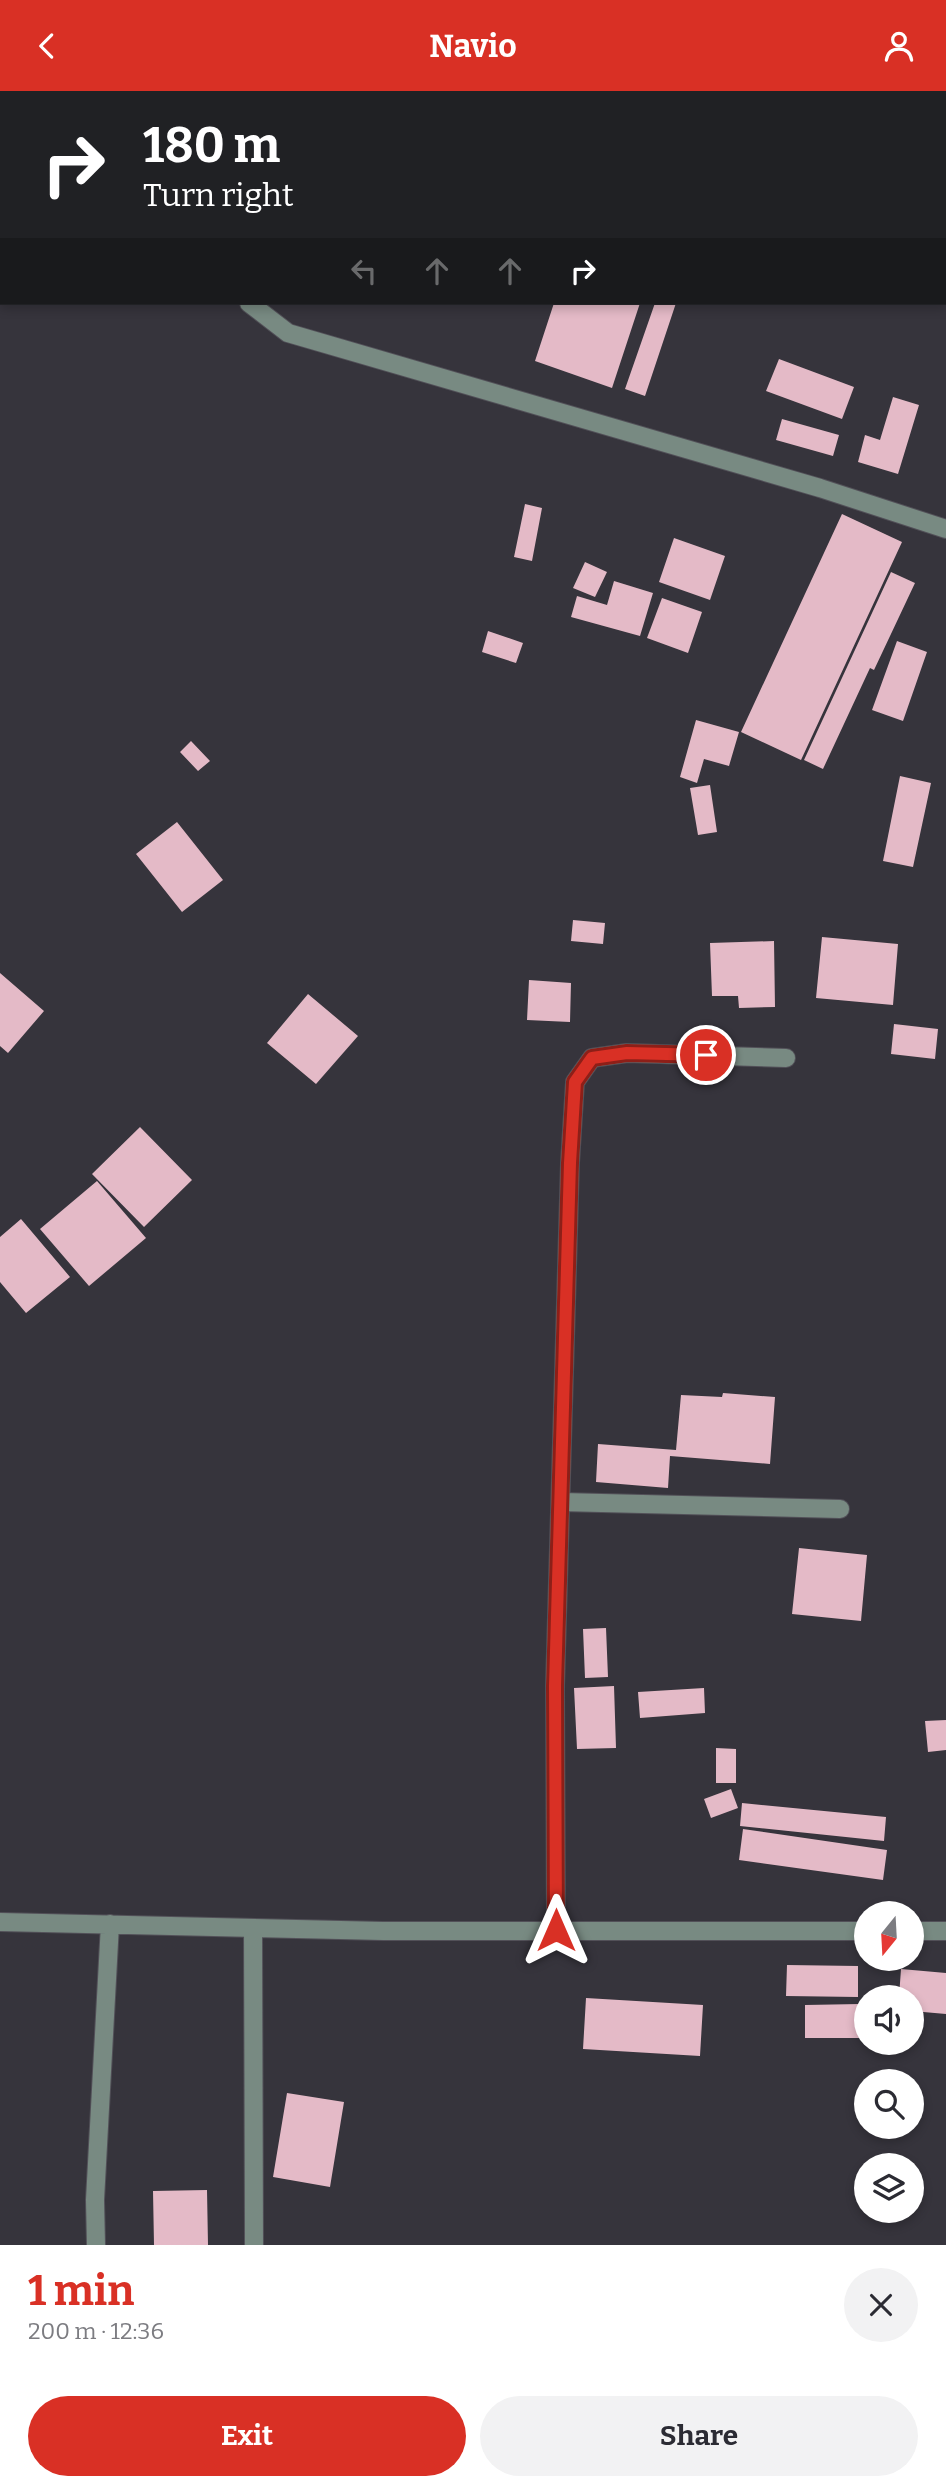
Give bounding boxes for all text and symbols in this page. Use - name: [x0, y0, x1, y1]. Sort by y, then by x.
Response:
- icon: back: [28, 27, 66, 65]
- text: Navio: [429, 27, 517, 65]
- icon: person: [880, 27, 918, 65]
- text: 180 m: [143, 116, 280, 175]
- icon: right: [28, 119, 119, 210]
- text: Turn right: [143, 176, 294, 214]
- icon: left: [345, 252, 383, 290]
- icon: ahead: [418, 252, 456, 290]
- icon: ahead: [491, 252, 529, 290]
- icon: right: [564, 252, 602, 290]
- pin: [676, 1025, 736, 1085]
- icon: arrive: [687, 1036, 725, 1074]
- position arrow: [519, 1893, 593, 1967]
- north arrow: [854, 1901, 924, 1971]
- map controls: [854, 1901, 924, 2223]
- button: sound: [854, 1985, 924, 2055]
- button: search: [854, 2069, 924, 2139]
- button: layers: [854, 2153, 924, 2223]
- text: 1 min: [28, 2266, 134, 2316]
- button: close: [844, 2268, 918, 2342]
- text: 200 m · 12:36: [28, 2317, 164, 2345]
- button: Exit: [28, 2396, 466, 2476]
- button: Share: [480, 2396, 918, 2476]

